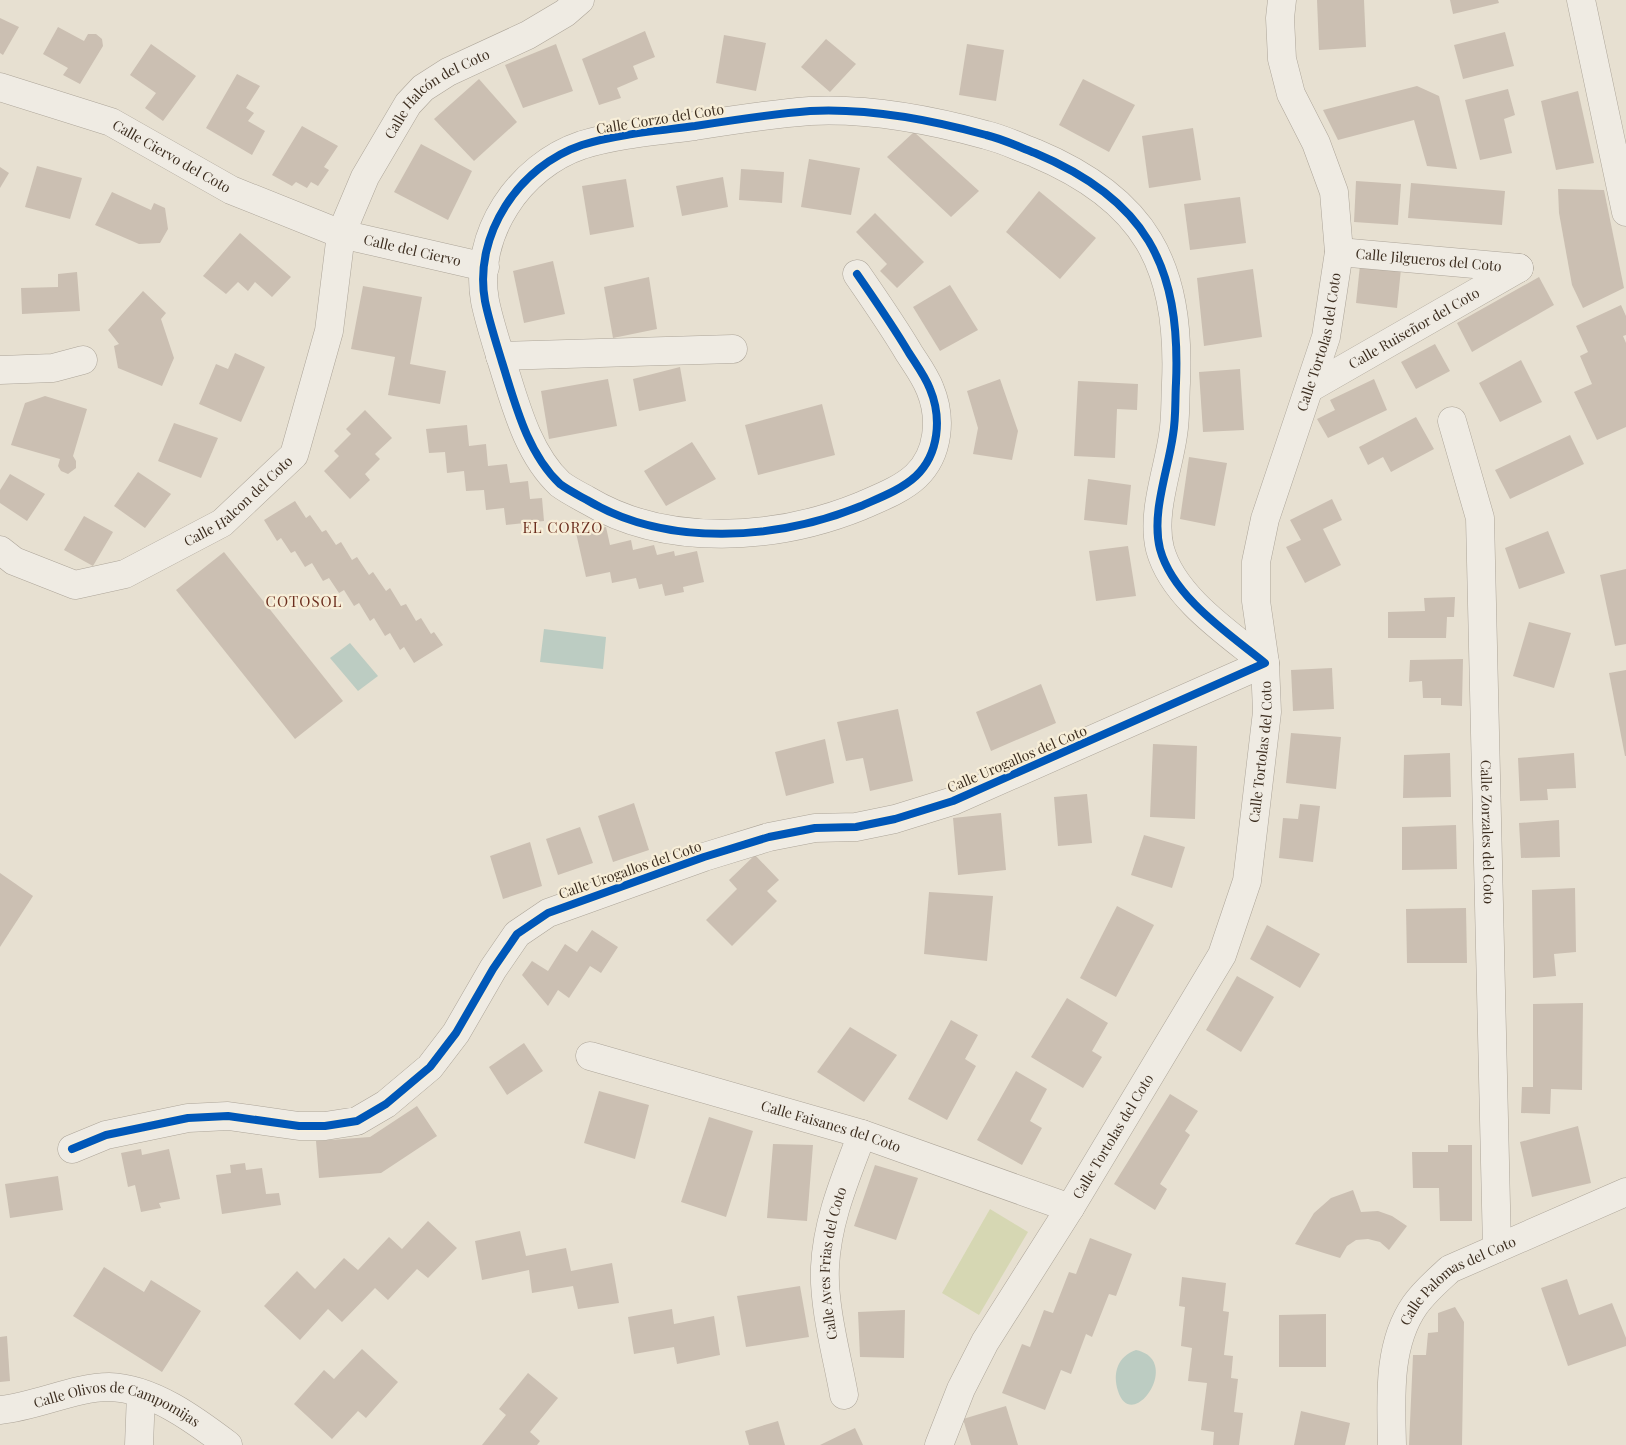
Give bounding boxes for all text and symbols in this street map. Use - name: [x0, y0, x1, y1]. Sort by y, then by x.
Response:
- street label: Calle Halcón del Coto: [380, 44, 493, 142]
- street label: Calle Corzo del Coto: [595, 99, 725, 138]
- street label: Calle Ciervo del Coto: [109, 115, 235, 197]
- street label: Calle del Ciervo: [362, 230, 463, 270]
- street label: Calle Jilgueros del Coto: [1355, 244, 1503, 275]
- street label: Calle Tortolas del Coto: [1292, 271, 1345, 414]
- street label: Calle Ruiseñor del Coto: [1345, 283, 1483, 373]
- street label: Calle Halcon del Coto: [180, 451, 296, 550]
- district label: EL CORZO: [523, 517, 603, 537]
- district label: COTOSOL: [266, 591, 342, 611]
- street label: Calle Tortolas del Coto: [1244, 680, 1276, 824]
- street label: Calle Urogallos del Coto: [944, 720, 1090, 797]
- street label: Calle Zorzales del Coto: [1477, 760, 1499, 905]
- street label: Calle Urogallos del Coto: [556, 836, 704, 903]
- street label: Calle Tortolas del Coto: [1068, 1070, 1158, 1202]
- street label: Calle Faisanes del Coto: [759, 1096, 904, 1156]
- street label: Calle Aves Frias del Coto: [815, 1184, 851, 1341]
- street label: Calle Palomas del Coto: [1395, 1231, 1519, 1328]
- street label: Calle Olivos de Campomijas: [31, 1377, 204, 1431]

